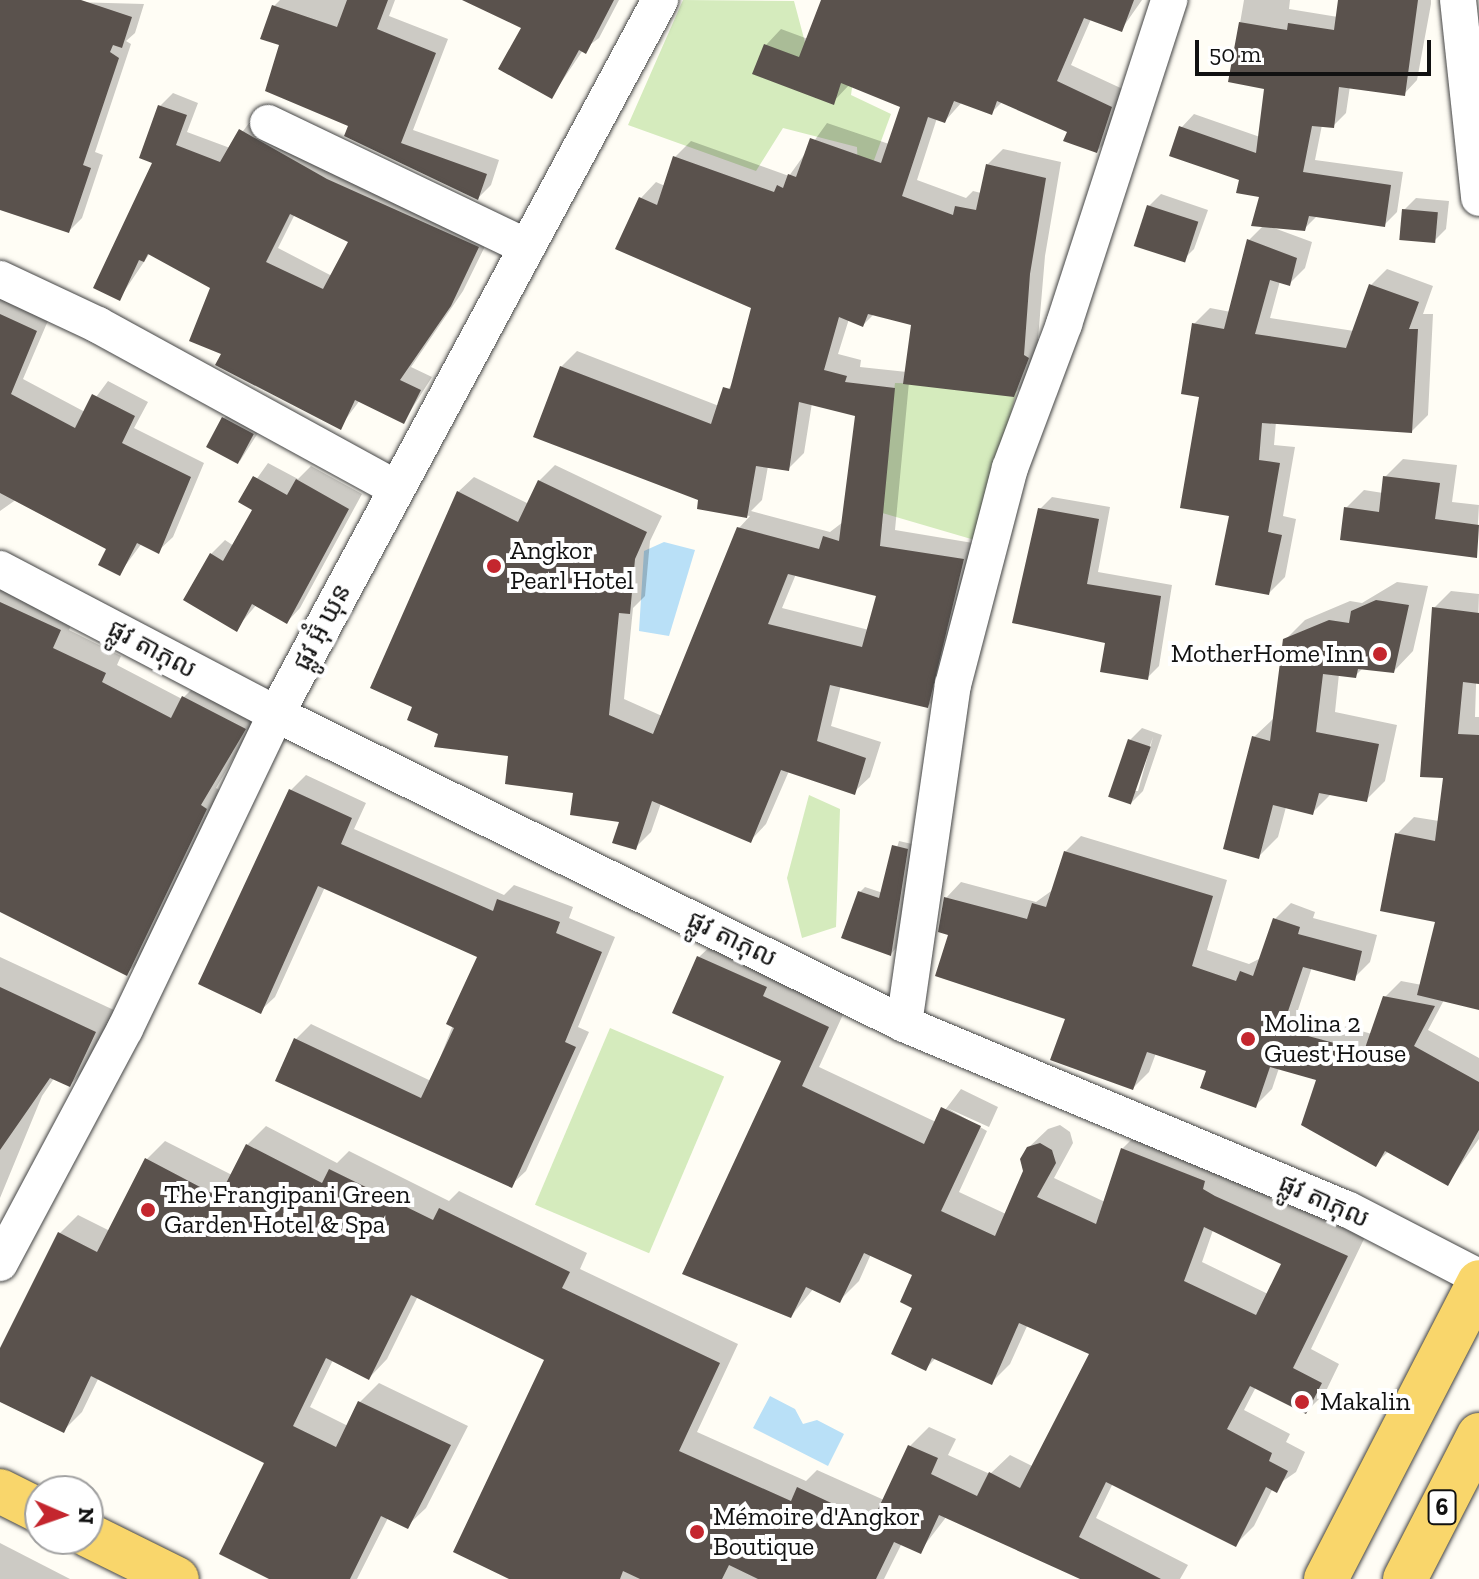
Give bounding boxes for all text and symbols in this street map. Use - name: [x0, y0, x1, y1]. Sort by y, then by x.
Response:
- scale bar: [1199, 24, 1435, 74]
- text: 50 m: [1209, 39, 1261, 68]
- place label: Angkor Pearl Hotel: [510, 535, 634, 596]
- marker: Angkor Pearl Hotel: [485, 557, 503, 575]
- street label: ផ្លូវ អ៊ុំ ឃុន: [286, 578, 358, 676]
- street label: ផ្លូវ តាភុល: [103, 613, 201, 685]
- place label: MotherHome Inn: [1171, 638, 1364, 670]
- marker: MotherHome Inn: [1371, 645, 1389, 663]
- street label: ផ្លូវ តាភុល: [682, 904, 782, 974]
- place label: Molina 2 Guest House: [1264, 1008, 1406, 1070]
- marker: Molina 2 Guest House: [1239, 1030, 1257, 1048]
- street label: ផ្លូវ តាភុល: [1274, 1167, 1374, 1235]
- place label: The Frangipani Green Garden Hotel & Spa: [164, 1179, 410, 1240]
- marker: The Frangipani Green Garden Hotel & Spa: [139, 1201, 157, 1219]
- place label: Makalin: [1320, 1386, 1410, 1418]
- marker: Makalin: [1291, 1391, 1313, 1413]
- north arrow: [24, 1475, 104, 1555]
- road number: 6: [1426, 1487, 1458, 1527]
- place label: Mémoire d'Angkor Boutique: [713, 1501, 920, 1562]
- text: N: [73, 1507, 100, 1525]
- marker: Mémoire d'Angkor Boutique: [688, 1523, 706, 1541]

